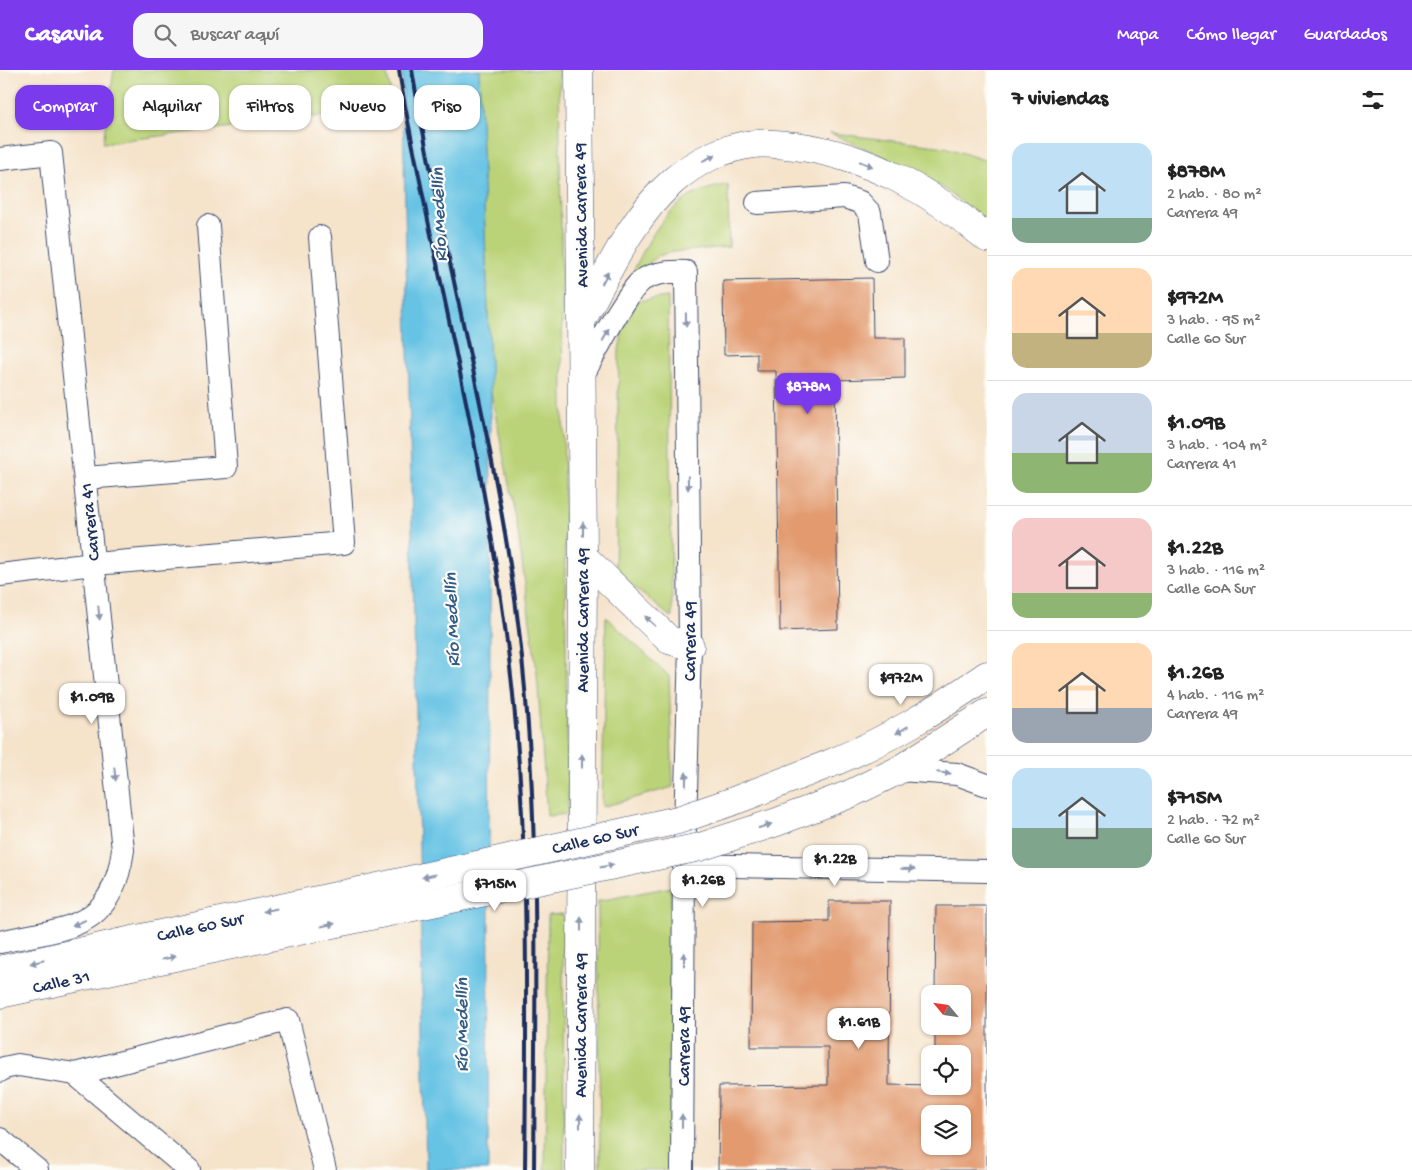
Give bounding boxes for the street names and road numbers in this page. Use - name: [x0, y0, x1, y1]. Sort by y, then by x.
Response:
- street label: Avenida Carrera 49: [571, 142, 594, 288]
- street label: Carrera 41: [77, 482, 106, 562]
- street label: Avenida Carrera 49: [574, 547, 595, 693]
- street label: Carrera 49: [681, 601, 702, 681]
- street label: Calle 60 Sur: [550, 820, 642, 861]
- street label: Calle 60 Sur: [155, 909, 247, 948]
- street label: Avenida Carrera 49: [572, 952, 593, 1098]
- street label: Calle 31: [31, 967, 92, 1000]
- street label: Carrera 49: [675, 1006, 696, 1086]

